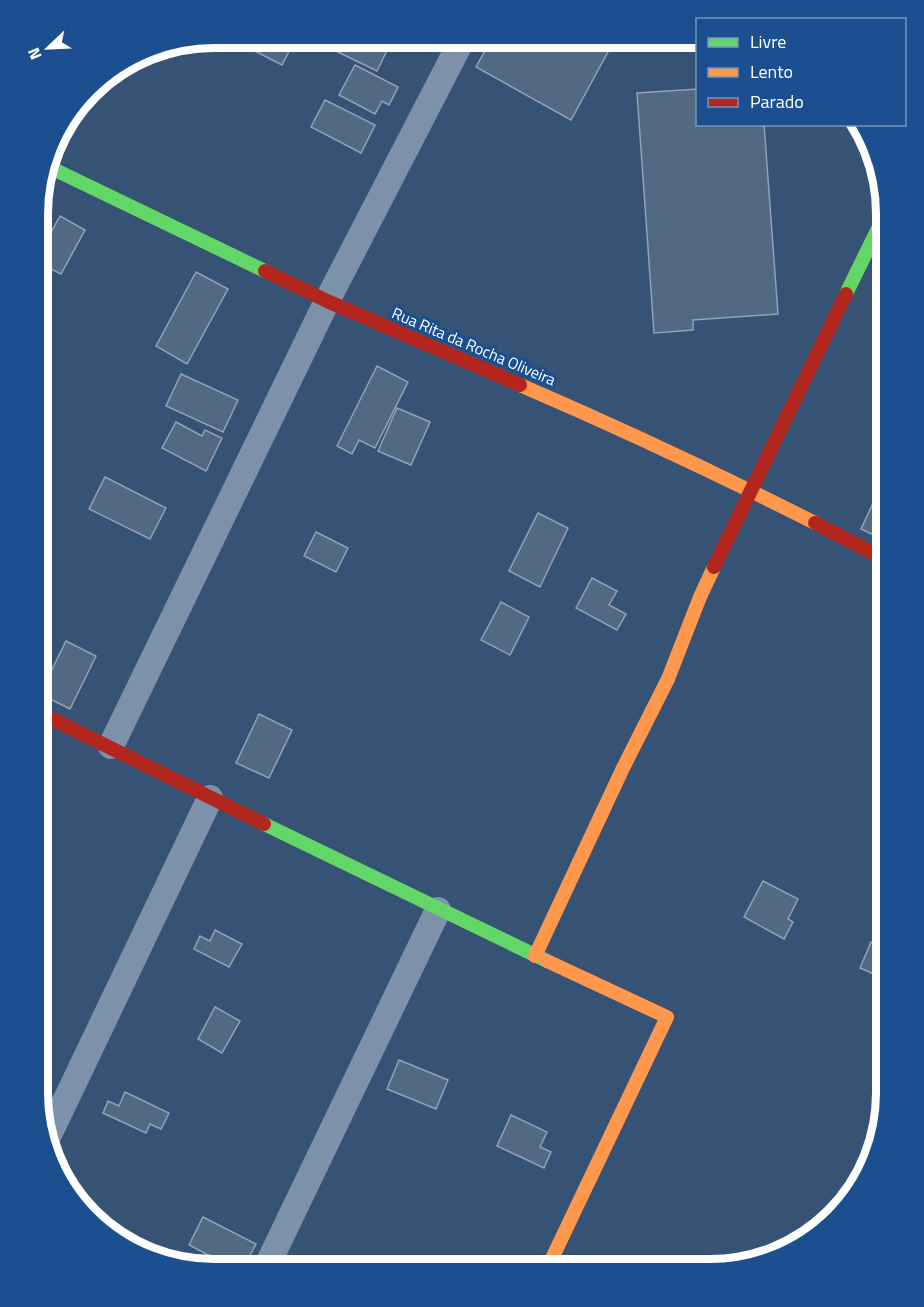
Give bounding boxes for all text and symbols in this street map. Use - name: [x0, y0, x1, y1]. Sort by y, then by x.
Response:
- north arrow: [18, 18, 78, 78]
- legend: [696, 18, 906, 126]
- text: Livre: [750, 28, 786, 55]
- text: N: [21, 44, 47, 64]
- text: Lento: [750, 58, 793, 85]
- text: Parado: [750, 88, 804, 115]
- street label: Rua Rita da Rocha Oliveira: [388, 301, 560, 391]

